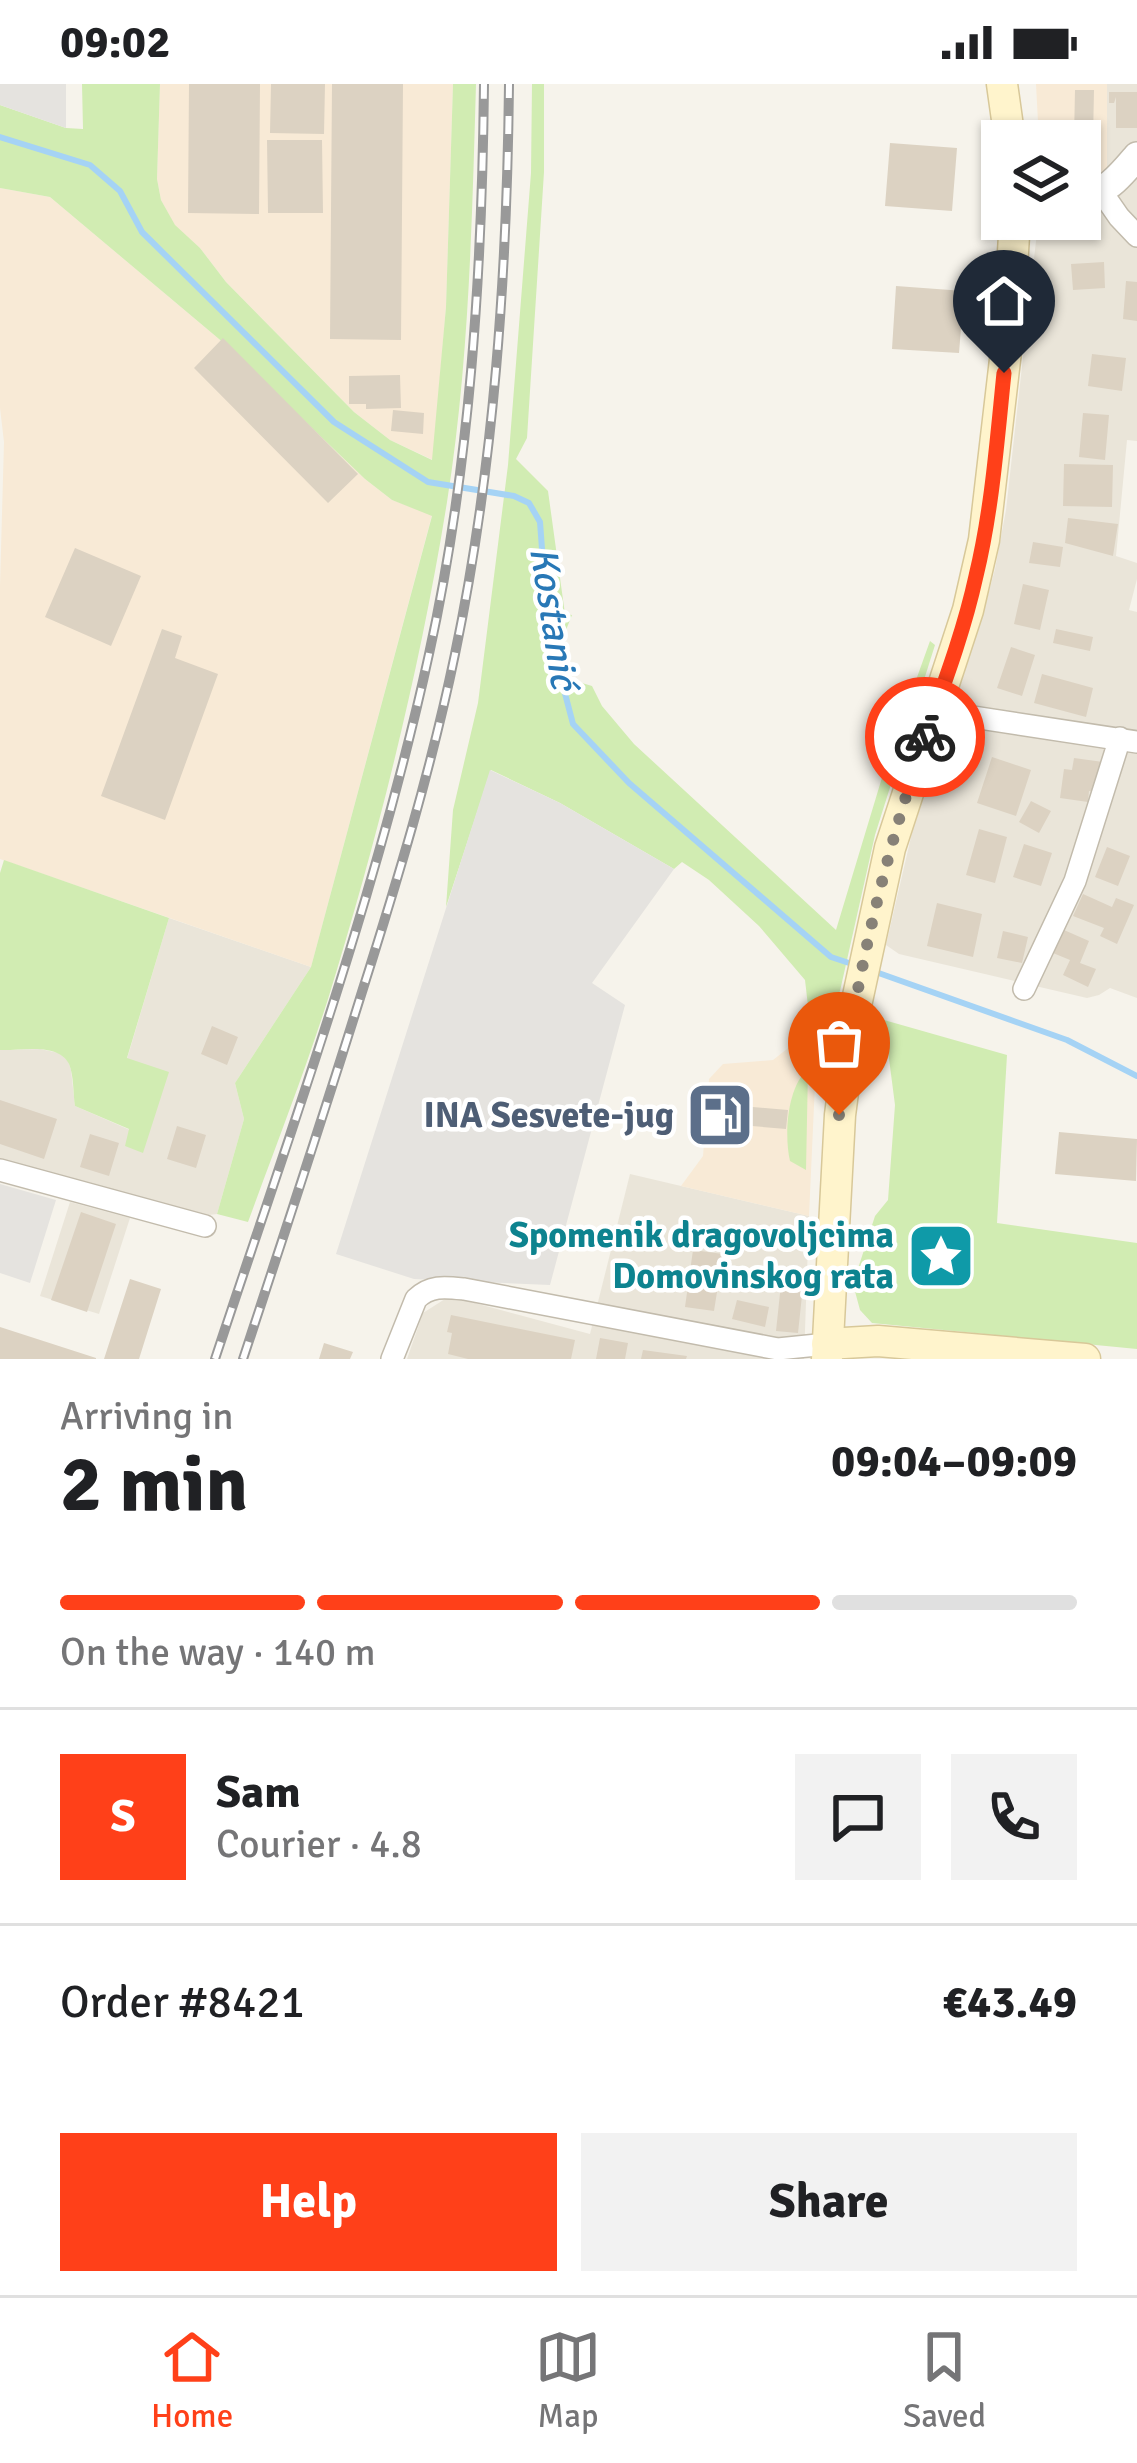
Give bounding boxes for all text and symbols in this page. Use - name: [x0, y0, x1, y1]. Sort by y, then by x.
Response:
- text: 09:02: [60, 15, 170, 70]
- map controls: [981, 120, 1101, 240]
- button: layers: [981, 120, 1101, 240]
- pin: [953, 250, 1055, 373]
- icon: home: [971, 268, 1037, 334]
- water label: Kostanić: [519, 543, 590, 696]
- courier: [865, 677, 985, 797]
- icon: bike: [892, 704, 958, 770]
- pin: [788, 992, 890, 1115]
- icon: bag: [806, 1010, 872, 1076]
- fuel station icon: INA Sesvete-jug: [685, 1080, 755, 1150]
- place label: INA Sesvete-jug: [423, 1093, 674, 1138]
- place label: Spomenik dragovoljcima Domovinskog rata: [509, 1213, 894, 1299]
- place icon: Spomenik dragovoljcima Domovinskog rata: [906, 1221, 976, 1291]
- text: Arriving in: [60, 1392, 234, 1440]
- text: 09:04–09:09: [831, 1434, 1077, 1489]
- text: 2 min: [60, 1437, 248, 1533]
- text: On the way · 140 m: [60, 1628, 376, 1676]
- button: chat: [795, 1754, 921, 1880]
- button: phone: [951, 1754, 1077, 1880]
- text: Sam: [216, 1765, 301, 1820]
- text: S: [110, 1789, 136, 1844]
- text: Courier · 4.8: [216, 1820, 422, 1868]
- text: Order #8421: [60, 1975, 305, 2030]
- text: €43.49: [943, 1975, 1077, 2030]
- button: Help: [60, 2133, 557, 2271]
- button: Share: [581, 2133, 1077, 2271]
- tab: Home: [151, 2324, 233, 2437]
- tab: Map: [535, 2324, 601, 2437]
- tab: Saved: [903, 2324, 986, 2437]

